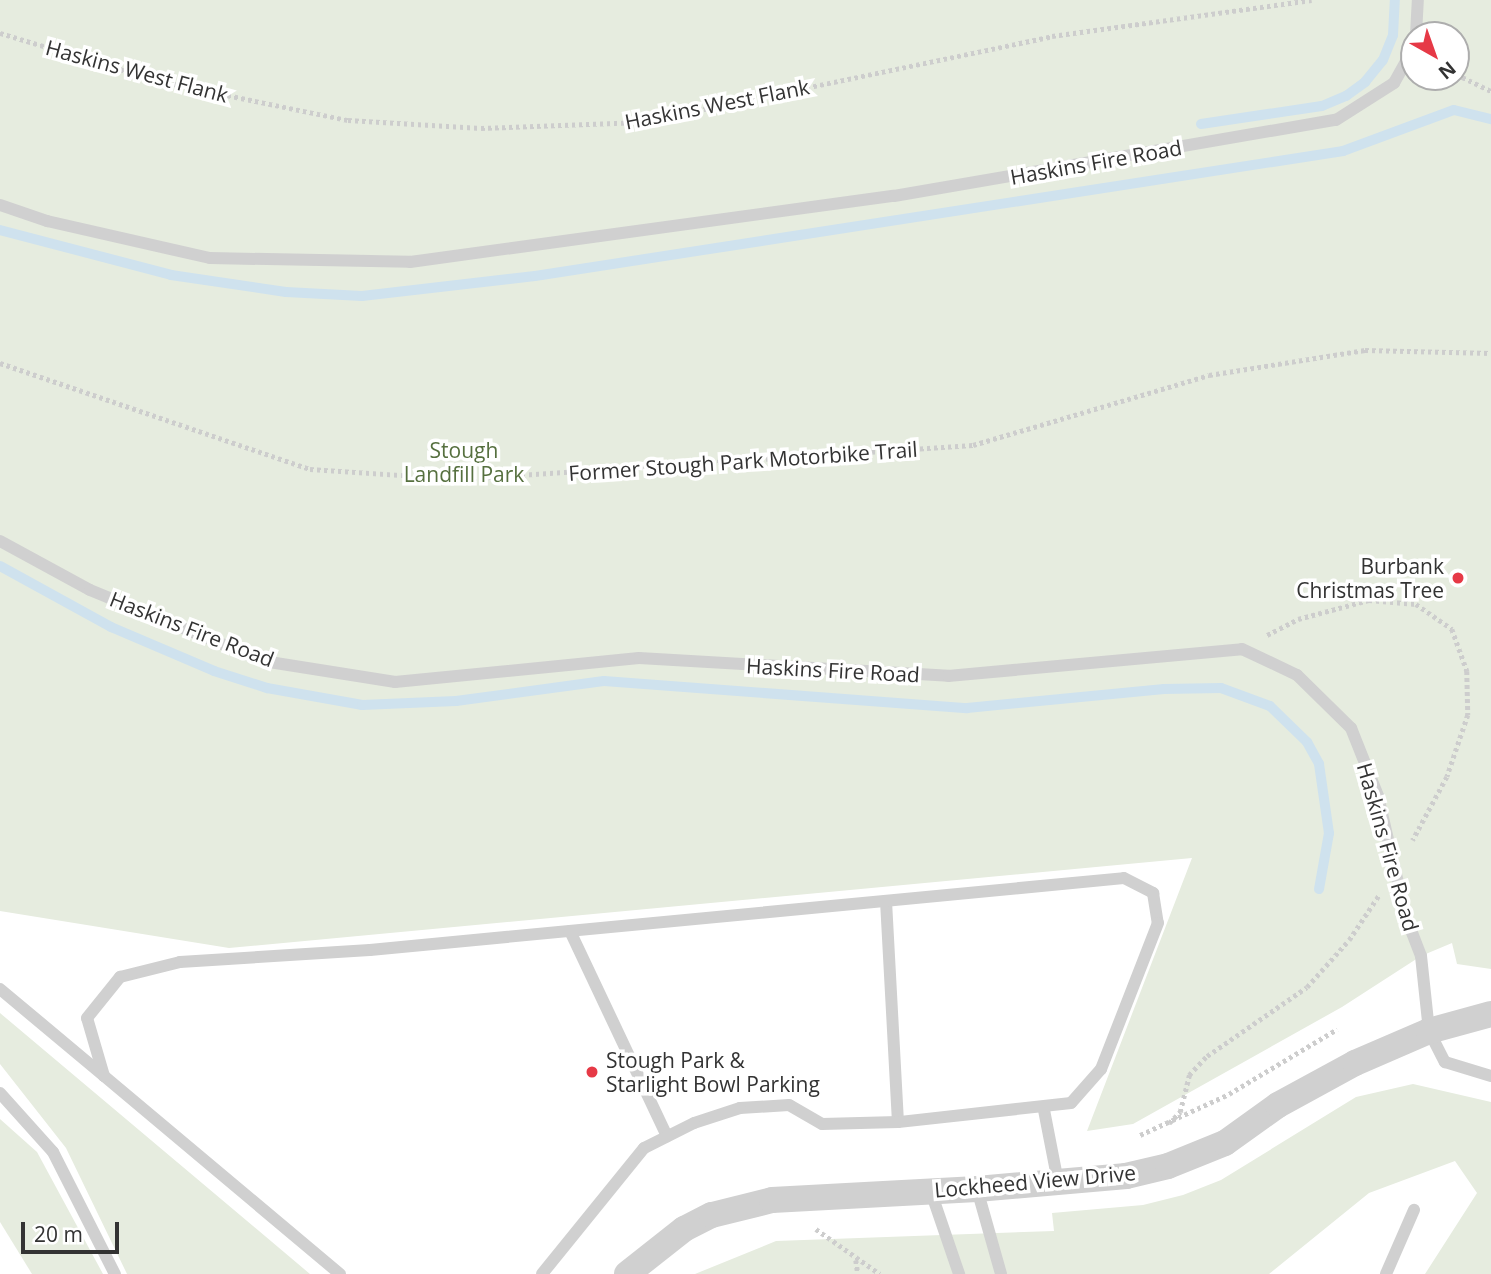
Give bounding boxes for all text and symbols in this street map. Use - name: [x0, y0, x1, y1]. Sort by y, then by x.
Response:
- north arrow: [1400, 21, 1470, 91]
- street label: Haskins West Flank: [43, 35, 231, 107]
- text: N: [1433, 56, 1461, 85]
- street label: Haskins West Flank: [622, 74, 812, 134]
- street label: Haskins Fire Road: [1008, 134, 1184, 190]
- street label: Former Stough Park Motorbike Trail: [568, 436, 918, 486]
- park label: Stough Landfill Park: [404, 437, 524, 487]
- place label: Burbank Christmas Tree: [1296, 553, 1444, 603]
- marker: Burbank Christmas Tree: [1450, 570, 1466, 586]
- street label: Haskins Fire Road: [106, 586, 278, 672]
- street label: Haskins Fire Road: [746, 653, 920, 687]
- street label: Haskins Fire Road: [1352, 760, 1424, 934]
- place label: Stough Park & Starlight Bowl Parking: [606, 1047, 820, 1097]
- marker: Stough Park & Starlight Bowl Parking: [584, 1064, 600, 1080]
- street label: Lockheed View Drive: [933, 1160, 1137, 1202]
- scale bar: [24, 1208, 122, 1252]
- text: 20 m: [34, 1220, 83, 1248]

